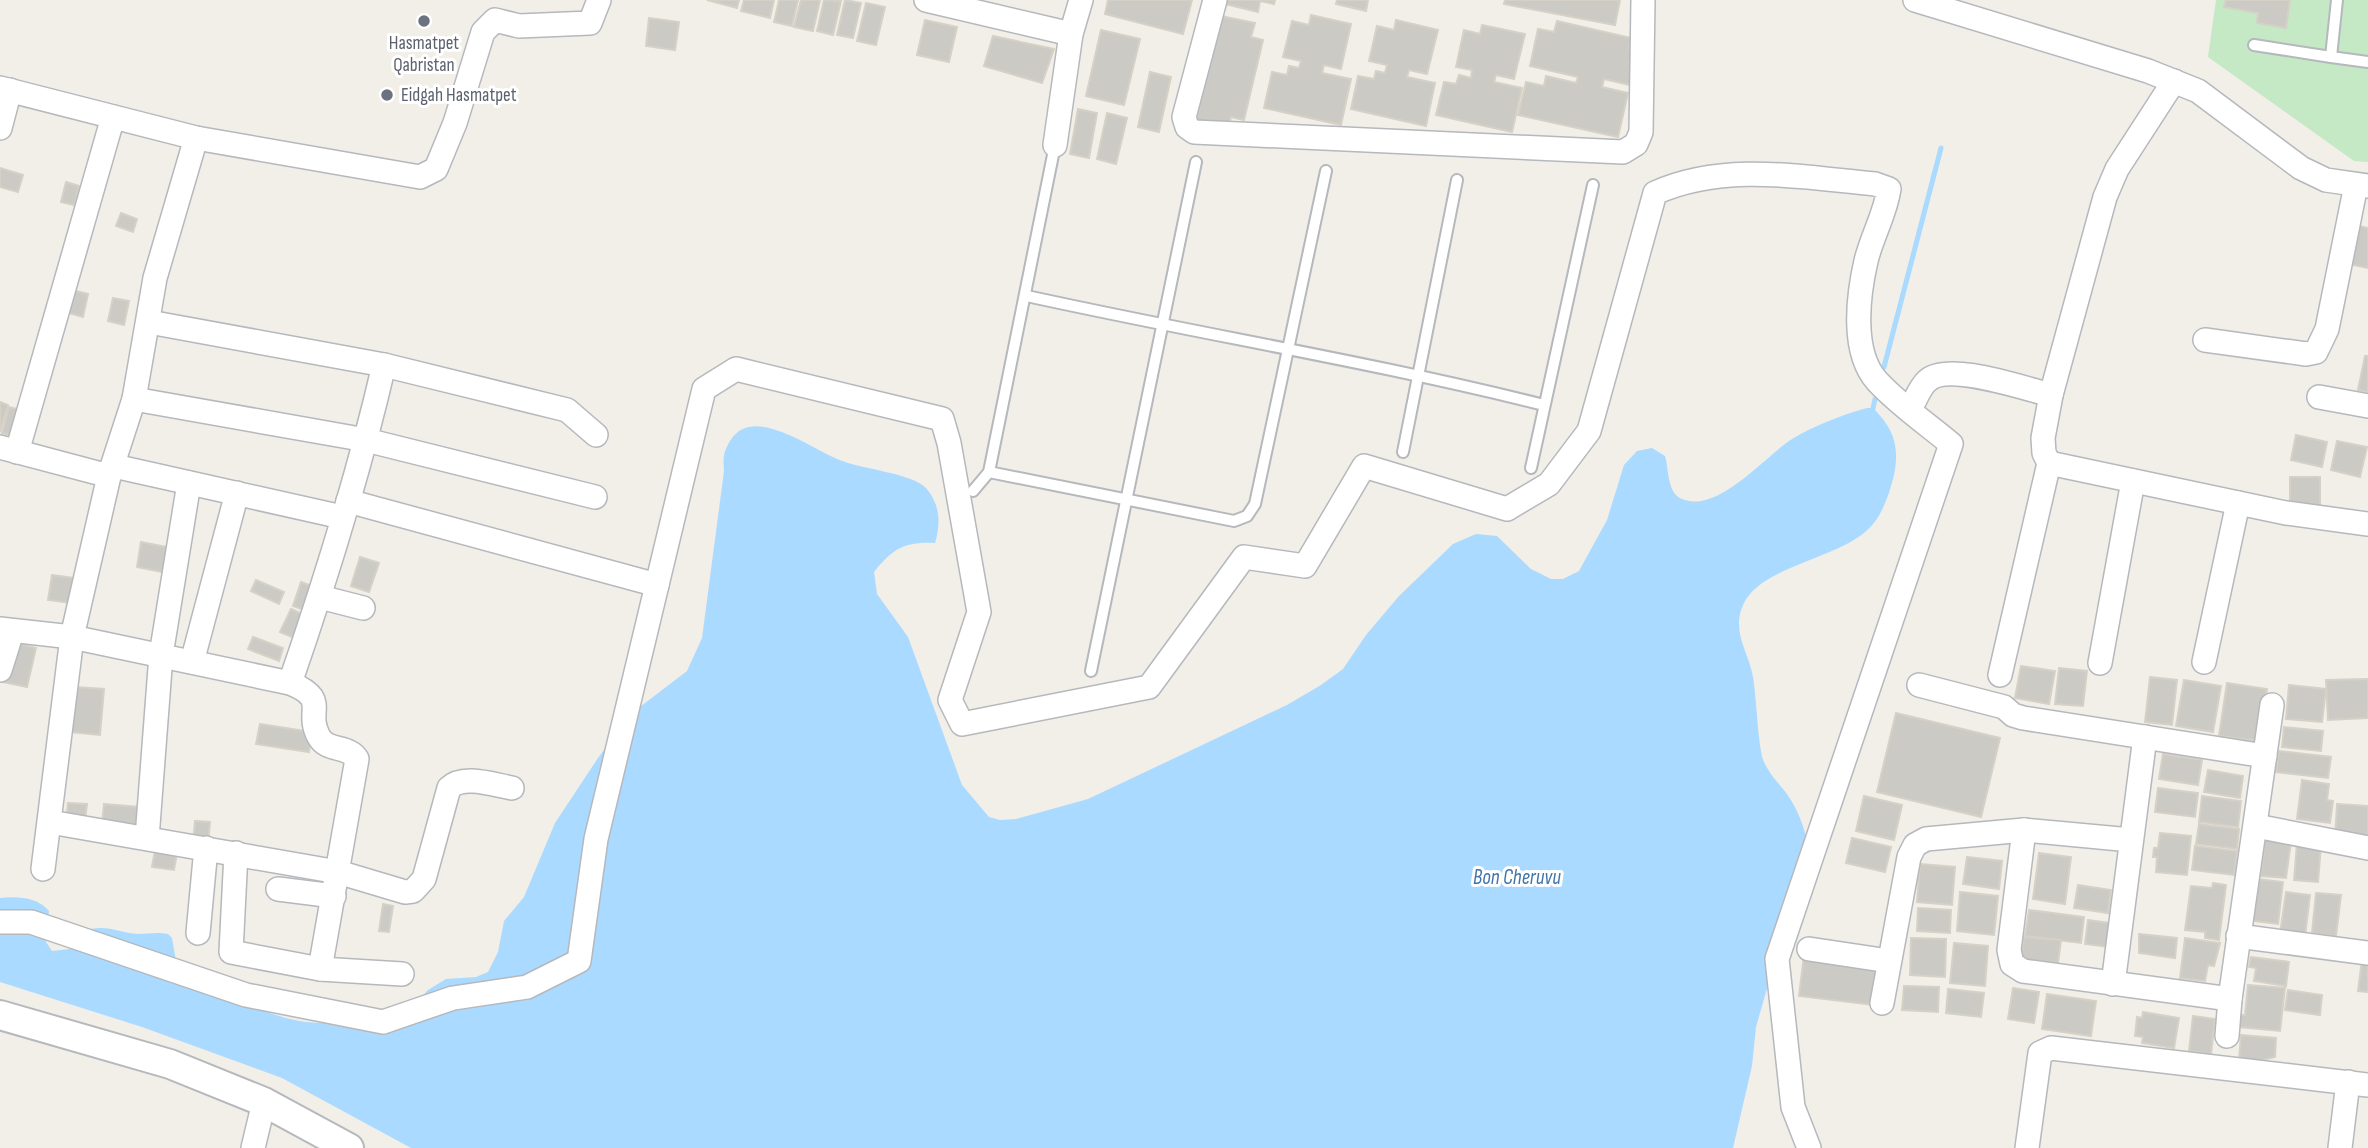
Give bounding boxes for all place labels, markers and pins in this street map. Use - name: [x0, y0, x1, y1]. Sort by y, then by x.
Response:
- marker: Hasmatpet Qabristan: [416, 13, 432, 29]
- place label: Hasmatpet Qabristan: [389, 32, 459, 77]
- place label: Eidgah Hasmatpet: [401, 84, 517, 107]
- marker: Eidgah Hasmatpet: [379, 87, 395, 103]

